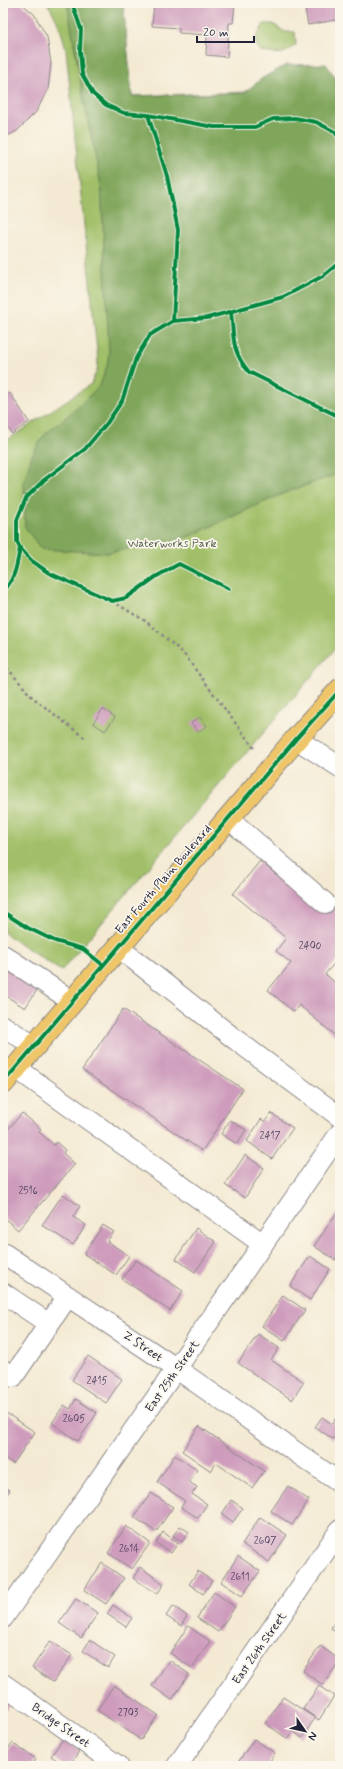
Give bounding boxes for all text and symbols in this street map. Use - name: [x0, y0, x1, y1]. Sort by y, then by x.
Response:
- scale bar: [197, 18, 254, 44]
- text: 20 m: [203, 25, 229, 41]
- park label: Waterworks Park: [127, 536, 217, 552]
- street label: East Fourth Plain Boulevard: [112, 822, 216, 938]
- house number: 2400: [299, 940, 322, 953]
- house number: 2417: [260, 1130, 280, 1143]
- house number: 2516: [18, 1185, 38, 1198]
- street label: Z Street: [119, 1328, 166, 1366]
- street label: East 25th Street: [142, 1337, 204, 1416]
- house number: 2415: [87, 1375, 107, 1388]
- house number: 2605: [63, 1413, 85, 1426]
- house number: 2607: [254, 1535, 276, 1548]
- house number: 2614: [119, 1543, 139, 1556]
- house number: 2611: [231, 1571, 249, 1584]
- street label: East 26th Street: [229, 1609, 291, 1688]
- street label: Bridge Street: [28, 1700, 93, 1752]
- house number: 2703: [118, 1707, 139, 1720]
- north arrow: [285, 1711, 325, 1751]
- text: N: [305, 1729, 320, 1743]

